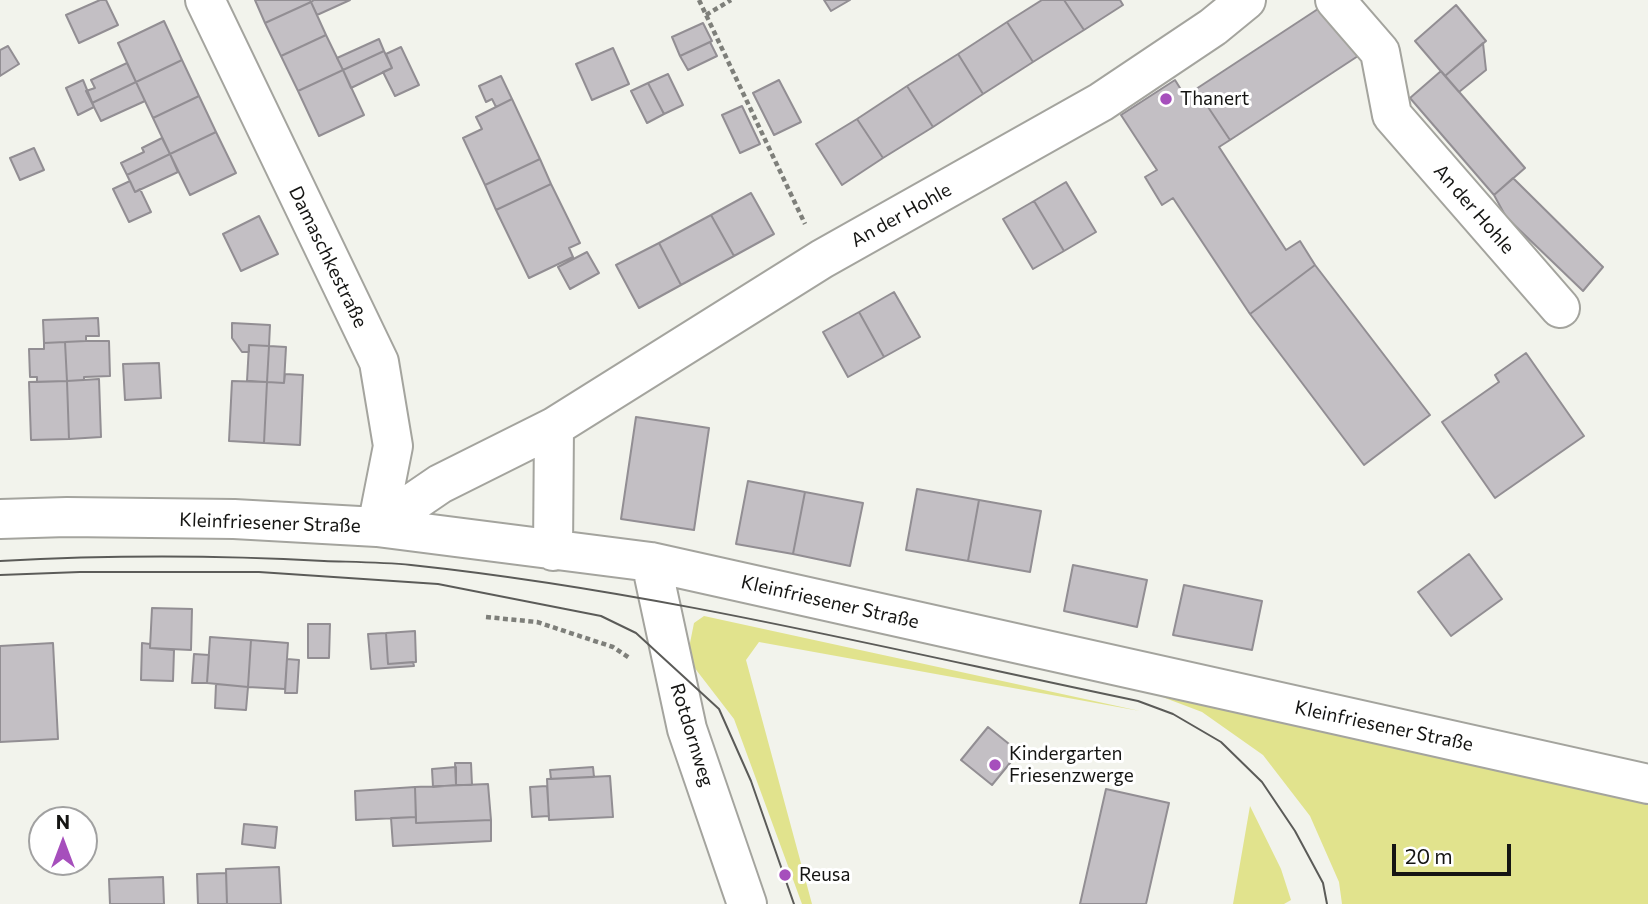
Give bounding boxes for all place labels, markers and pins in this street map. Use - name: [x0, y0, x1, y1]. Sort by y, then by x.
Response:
- place label: Thanert: [1180, 88, 1249, 110]
- marker: Thanert: [1158, 91, 1174, 107]
- place label: Kindergarten Friesenzwerge: [1009, 743, 1134, 787]
- marker: Kindergarten Friesenzwerge: [987, 757, 1003, 773]
- place label: Reusa: [799, 864, 850, 886]
- marker: Reusa: [777, 867, 793, 883]

